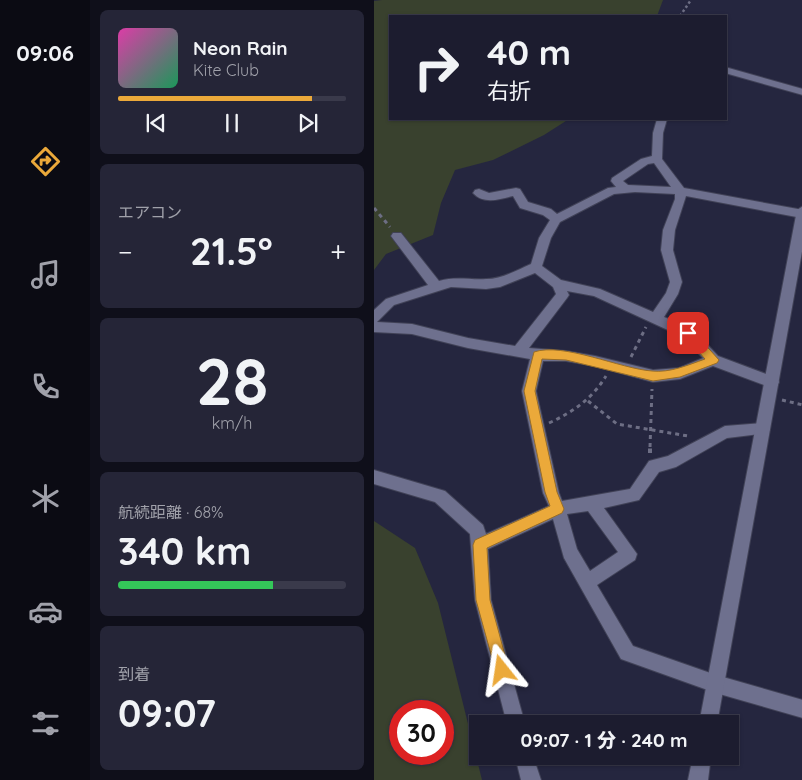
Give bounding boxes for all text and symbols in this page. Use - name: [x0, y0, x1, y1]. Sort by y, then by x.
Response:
- text: 40 m: [487, 30, 571, 74]
- icon: right: [404, 35, 469, 100]
- text: Neon Rain: [193, 36, 288, 60]
- text: 09:06: [16, 39, 74, 67]
- text: Kite Club: [193, 60, 259, 80]
- text: 右折: [487, 77, 531, 105]
- icon: previous: [142, 109, 170, 137]
- icon: pause: [218, 109, 246, 137]
- icon: next: [294, 109, 322, 137]
- icon: directions: [28, 144, 63, 179]
- text: エアコン: [118, 202, 182, 222]
- text: 21.5°: [190, 227, 273, 275]
- text: −: [118, 234, 133, 269]
- text: +: [330, 234, 346, 269]
- icon: music: [28, 257, 63, 292]
- pin: [667, 312, 709, 354]
- icon: arrive: [674, 319, 702, 347]
- text: 28: [196, 340, 268, 421]
- icon: phone: [28, 369, 63, 404]
- text: km/h: [212, 413, 252, 433]
- icon: climate: [28, 481, 63, 516]
- text: 航続距離 · 68%: [118, 502, 224, 522]
- text: 340 km: [118, 527, 251, 575]
- icon: car: [28, 594, 63, 629]
- position arrow: [475, 643, 527, 695]
- text: 到着: [118, 664, 150, 684]
- text: 09:07: [118, 689, 216, 737]
- speed limit sign: 30: [389, 700, 454, 765]
- icon: filters: [28, 706, 63, 741]
- text: 09:07 · 1 分 · 240 m: [521, 728, 687, 752]

